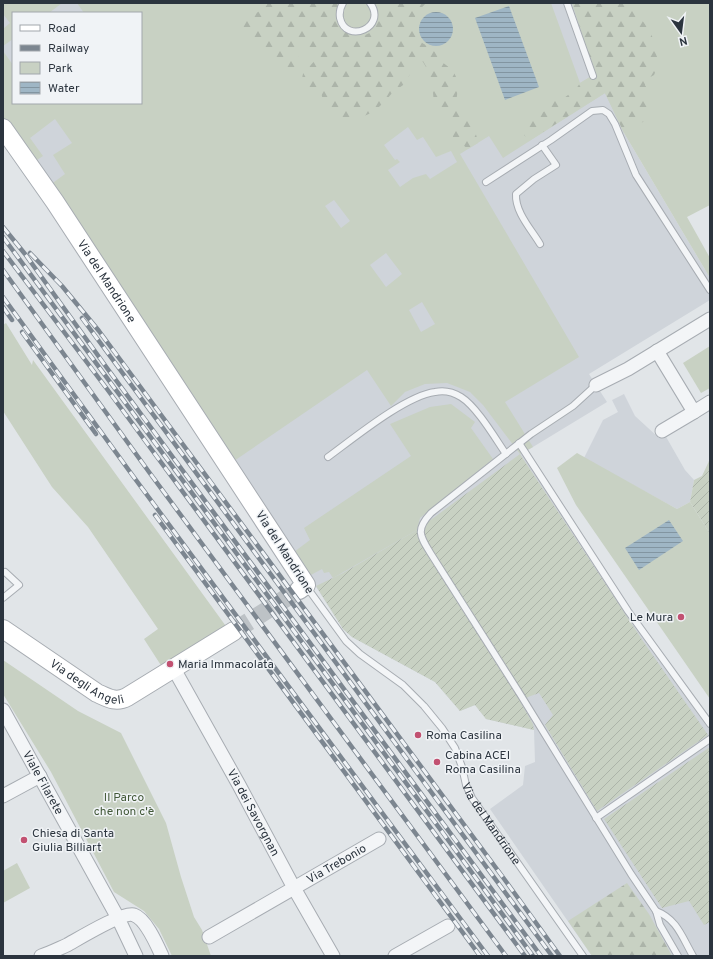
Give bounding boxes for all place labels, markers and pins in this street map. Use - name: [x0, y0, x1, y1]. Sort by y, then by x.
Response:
- place label: Le Mura: [630, 610, 673, 626]
- marker: Le Mura: [676, 612, 686, 622]
- place label: Maria Immacolata: [178, 657, 274, 673]
- marker: Maria Immacolata: [165, 659, 175, 669]
- place label: Roma Casilina: [426, 728, 502, 744]
- marker: Roma Casilina: [413, 730, 423, 740]
- place label: Cabina ACEI Roma Casilina: [445, 748, 521, 778]
- marker: Cabina ACEI Roma Casilina: [432, 757, 442, 767]
- place label: Chiesa di Santa Giulia Billiart: [32, 826, 114, 856]
- marker: Chiesa di Santa Giulia Billiart: [19, 835, 29, 845]

